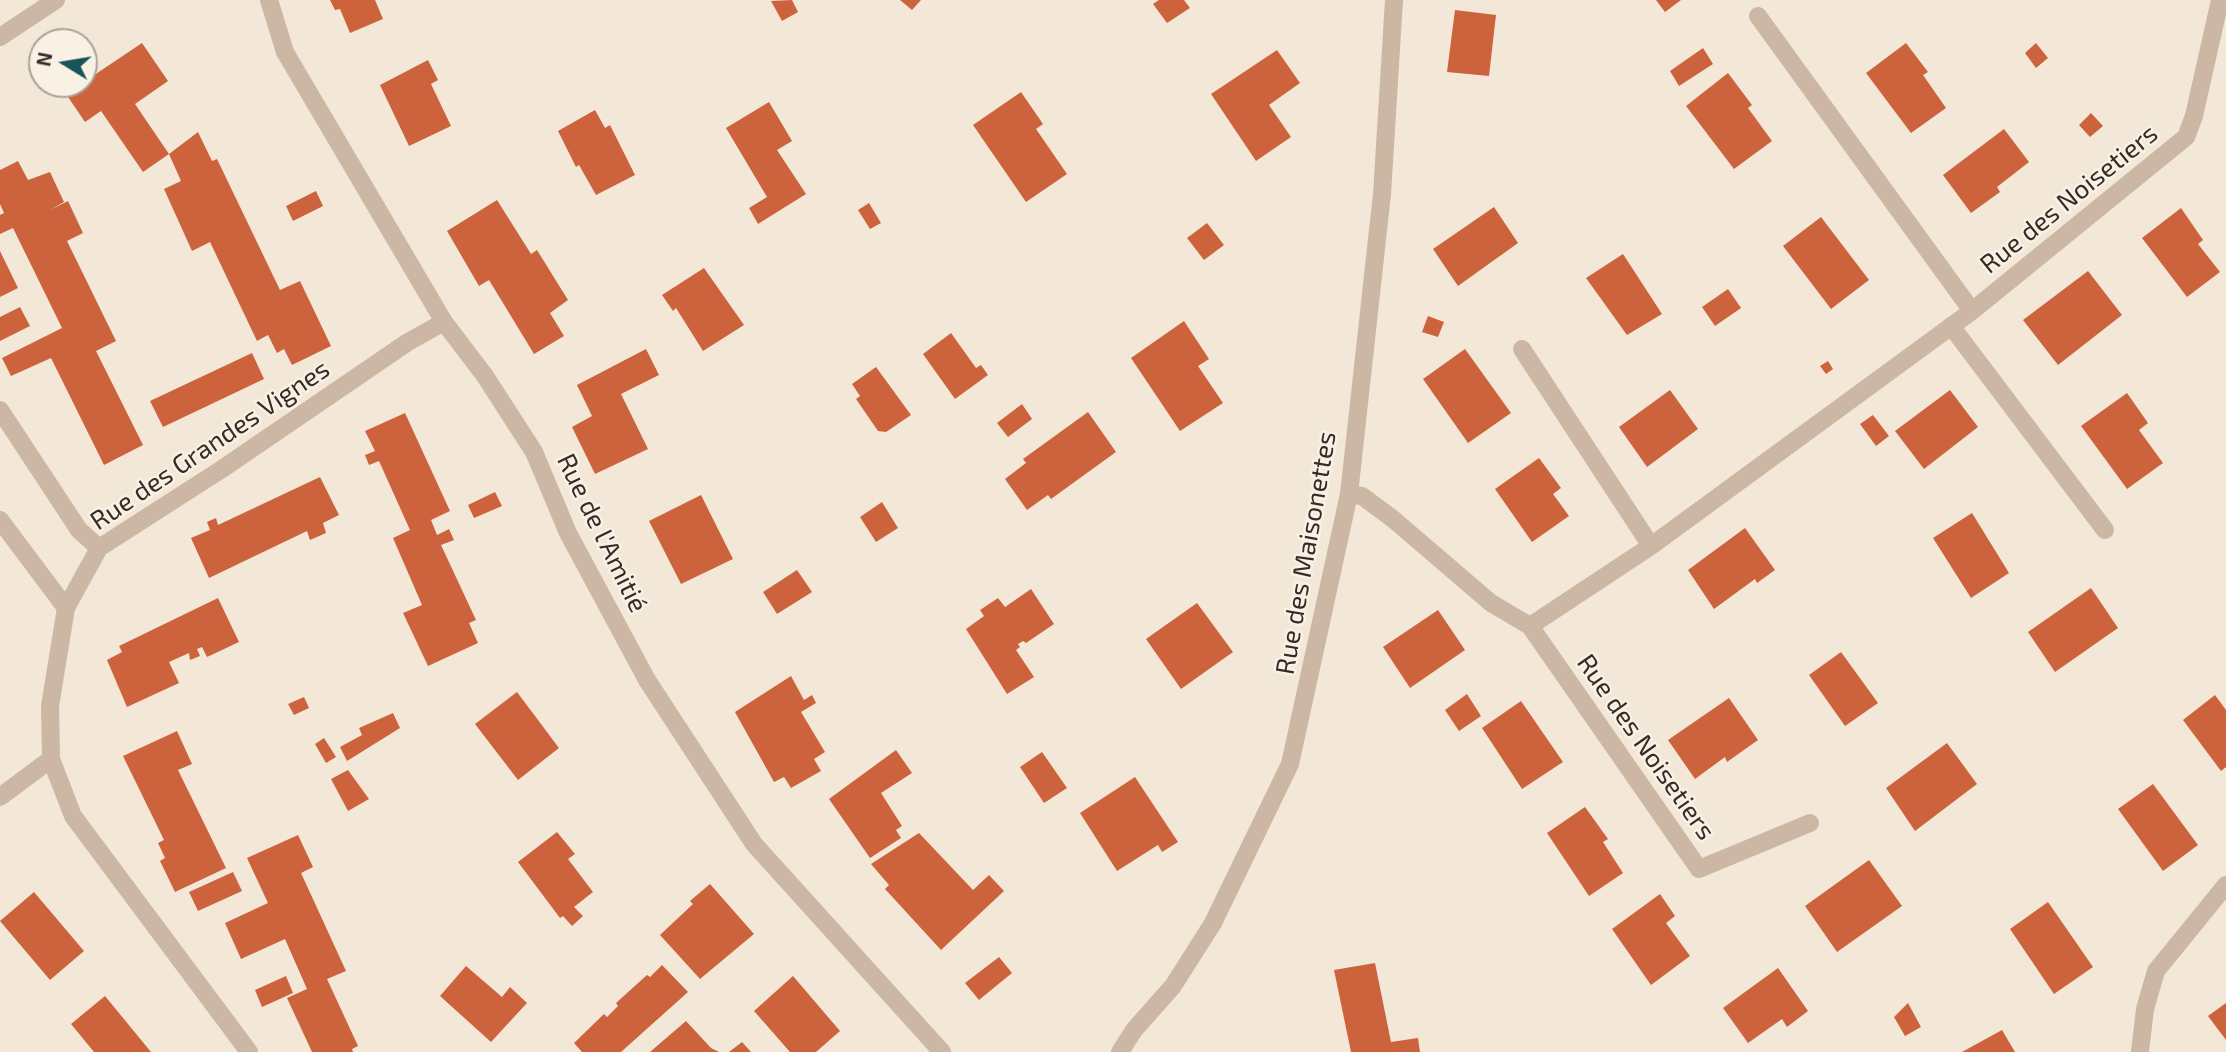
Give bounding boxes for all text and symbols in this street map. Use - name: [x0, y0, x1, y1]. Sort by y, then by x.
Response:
- north arrow: [28, 28, 98, 98]
- text: N: [31, 50, 56, 68]
- street label: Rue des Noisetiers: [1974, 118, 2164, 280]
- street label: Rue des Grandes Vignes: [85, 353, 335, 537]
- street label: Rue des Maisonettes: [1269, 429, 1343, 677]
- street label: Rue de l'Amitié: [550, 449, 654, 617]
- street label: Rue des Noisetiers: [1570, 648, 1722, 846]

